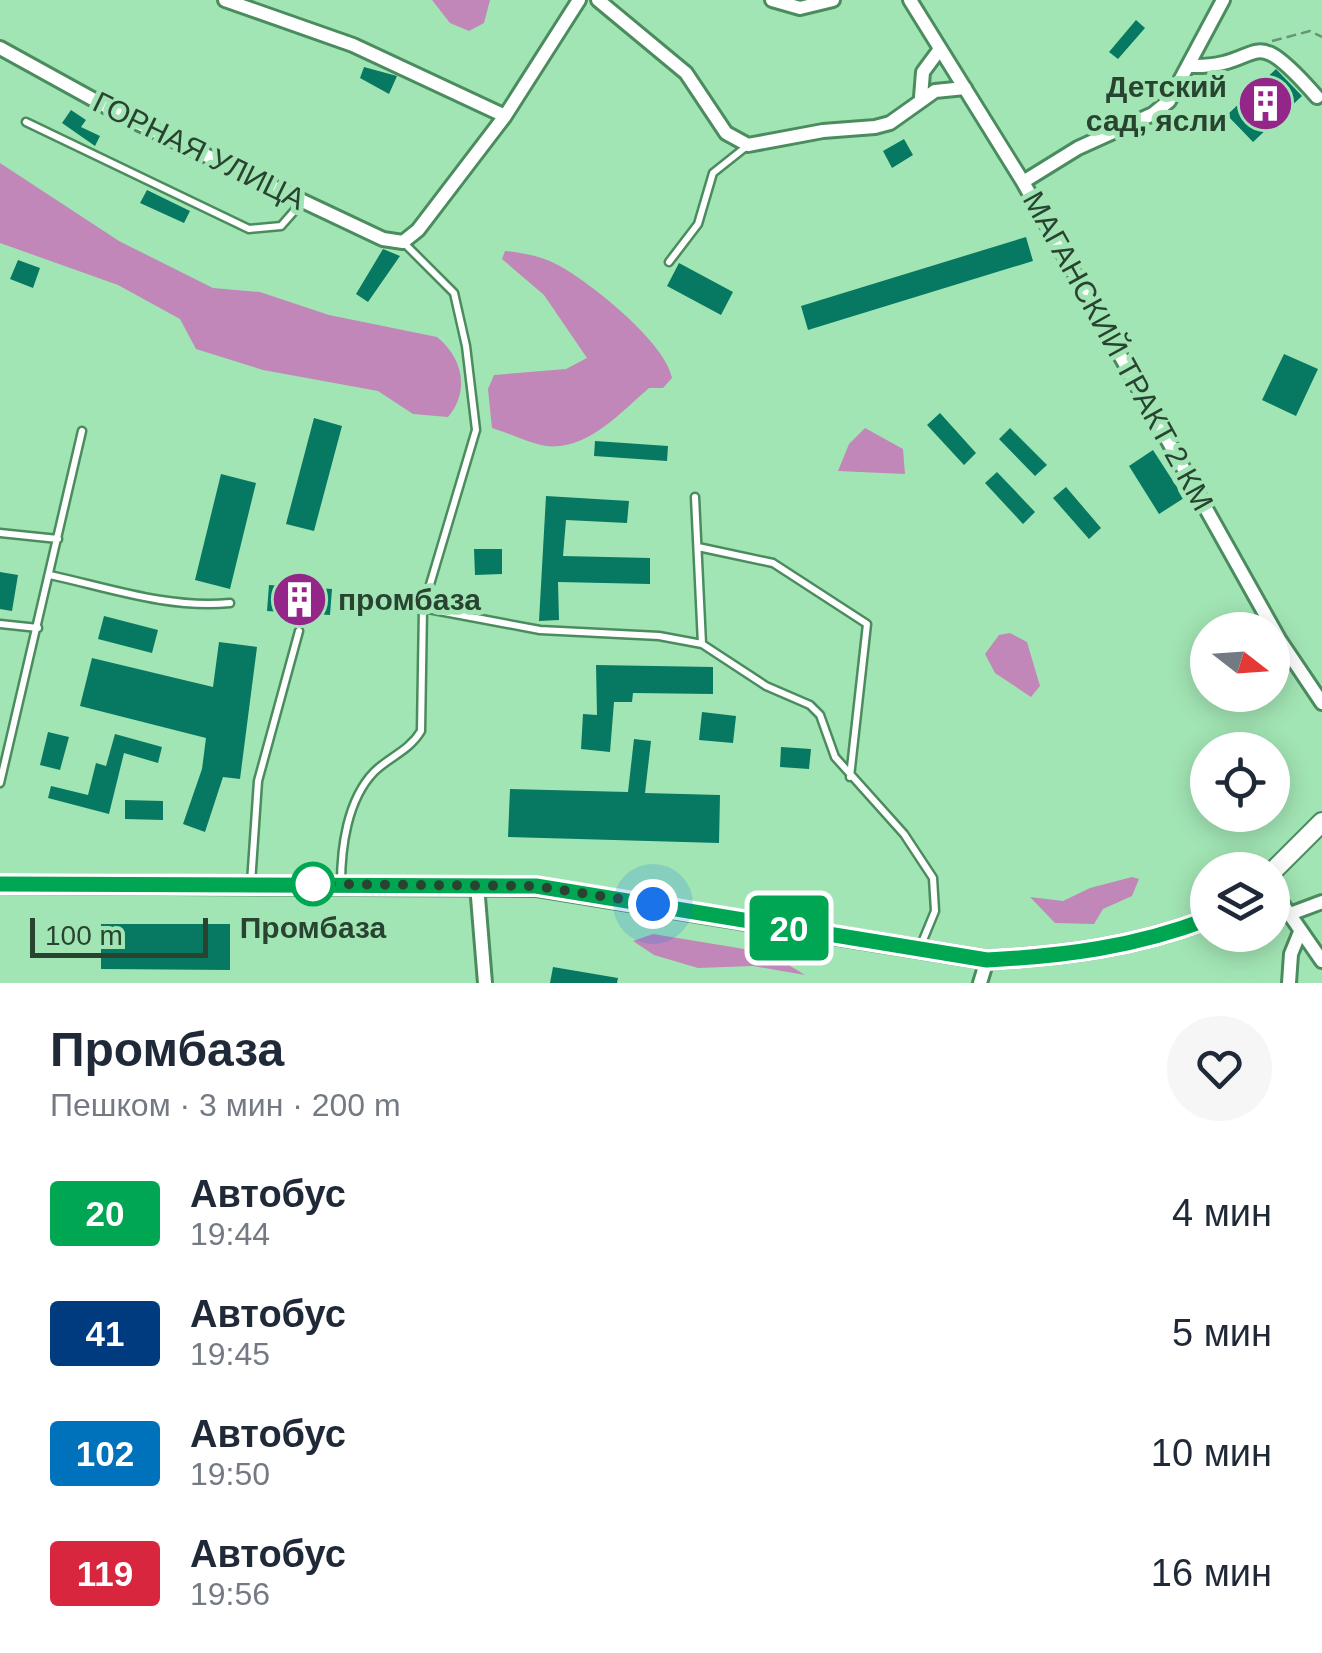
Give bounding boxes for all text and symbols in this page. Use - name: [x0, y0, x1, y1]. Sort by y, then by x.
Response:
- place label: Детский сад, ясли: [1086, 70, 1227, 137]
- building icon: Детский сад, ясли: [1236, 74, 1296, 134]
- street label: ГОРНАЯ УЛИЦА: [88, 85, 310, 216]
- street label: МАГАНСКИЙ ТРАКТ 2 КМ: [1017, 186, 1220, 516]
- building icon: промбаза: [269, 570, 329, 630]
- place label: промбаза: [338, 583, 481, 616]
- north arrow: [1190, 612, 1290, 712]
- map controls: [1190, 612, 1290, 952]
- button: locate: [1190, 732, 1290, 832]
- button: layers: [1190, 852, 1290, 952]
- marker: Промбаза: [292, 863, 334, 905]
- your location: [628, 879, 678, 929]
- line badge: 20: [744, 896, 834, 960]
- text: 20: [770, 909, 808, 948]
- place label: Промбаза: [240, 911, 387, 944]
- scale bar: [30, 913, 208, 958]
- text: 100 m: [45, 920, 123, 951]
- button: heart: [1167, 1016, 1272, 1121]
- text: Промбаза: [50, 1023, 284, 1076]
- text: Пешком · 3 мин · 200 m: [50, 1087, 401, 1123]
- text: Автобус: [190, 1173, 346, 1215]
- text: 4 мин: [1172, 1192, 1272, 1234]
- text: 20: [86, 1194, 124, 1233]
- text: 19:44: [190, 1216, 270, 1252]
- text: Автобус: [190, 1293, 346, 1335]
- text: 5 мин: [1172, 1312, 1272, 1354]
- text: 41: [86, 1314, 124, 1353]
- text: 19:45: [190, 1336, 270, 1372]
- text: Автобус: [190, 1413, 346, 1455]
- text: 10 мин: [1151, 1432, 1272, 1474]
- text: 102: [76, 1434, 134, 1473]
- text: 19:50: [190, 1456, 270, 1492]
- text: Автобус: [190, 1533, 346, 1575]
- text: 16 мин: [1151, 1552, 1272, 1594]
- text: 119: [77, 1554, 133, 1593]
- text: 19:56: [190, 1576, 270, 1612]

